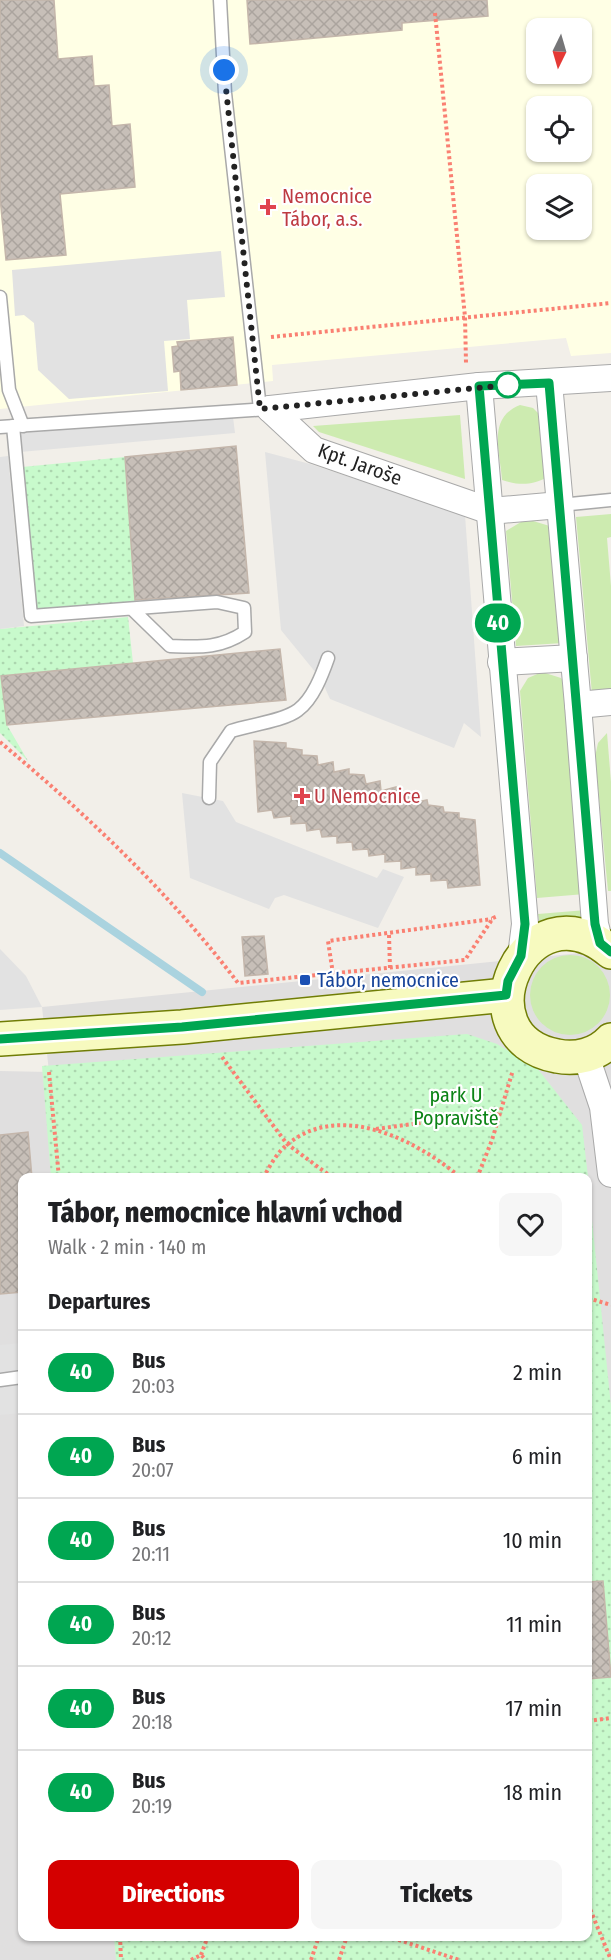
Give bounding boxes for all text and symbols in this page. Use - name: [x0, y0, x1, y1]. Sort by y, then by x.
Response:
- north arrow: [526, 18, 592, 84]
- map controls: [526, 18, 592, 240]
- your location: [209, 55, 239, 85]
- button: locate: [526, 96, 592, 162]
- button: layers: [526, 174, 592, 240]
- place label: Nemocnice Tábor, a.s.: [282, 184, 372, 231]
- marker: Nemocnice Tábor, a.s.: [259, 198, 277, 216]
- unlabelled marker: [495, 372, 521, 398]
- street label: Kpt. Jaroše: [315, 438, 405, 490]
- line badge: 40: [471, 604, 525, 642]
- text: 40: [487, 610, 509, 636]
- place label: U Nemocnice: [314, 784, 421, 808]
- marker: U Nemocnice: [295, 789, 309, 803]
- place label: Tábor, nemocnice: [317, 968, 459, 992]
- marker: Tábor, nemocnice: [298, 973, 312, 987]
- park label: park U Popraviště: [413, 1083, 499, 1130]
- button: heart: [499, 1193, 562, 1256]
- text: Tábor, nemocnice hlavní vchod: [48, 1196, 403, 1229]
- text: Walk · 2 min · 140 m: [48, 1235, 206, 1259]
- text: Departures: [48, 1288, 150, 1315]
- text: Bus: [132, 1347, 165, 1374]
- text: 40: [70, 1359, 92, 1385]
- text: 2 min: [513, 1359, 562, 1386]
- text: 20:03: [132, 1374, 175, 1398]
- text: Bus: [132, 1431, 165, 1458]
- text: 40: [70, 1443, 92, 1469]
- text: 6 min: [512, 1443, 562, 1470]
- text: 20:07: [132, 1458, 174, 1482]
- text: Bus: [132, 1515, 165, 1542]
- text: 40: [70, 1527, 92, 1553]
- text: 10 min: [503, 1527, 562, 1554]
- text: 20:11: [132, 1542, 170, 1566]
- text: Bus: [132, 1599, 165, 1626]
- text: 40: [70, 1611, 92, 1637]
- text: 11 min: [506, 1611, 562, 1638]
- text: 20:12: [132, 1626, 171, 1650]
- text: Bus: [132, 1683, 165, 1710]
- text: 40: [70, 1695, 92, 1721]
- text: 17 min: [505, 1695, 562, 1722]
- text: 20:18: [132, 1710, 172, 1734]
- text: Bus: [132, 1767, 165, 1794]
- text: 40: [70, 1779, 92, 1805]
- text: 18 min: [503, 1779, 562, 1806]
- text: 20:19: [132, 1794, 172, 1818]
- button: Directions: [48, 1860, 299, 1929]
- button: Tickets: [311, 1860, 562, 1929]

